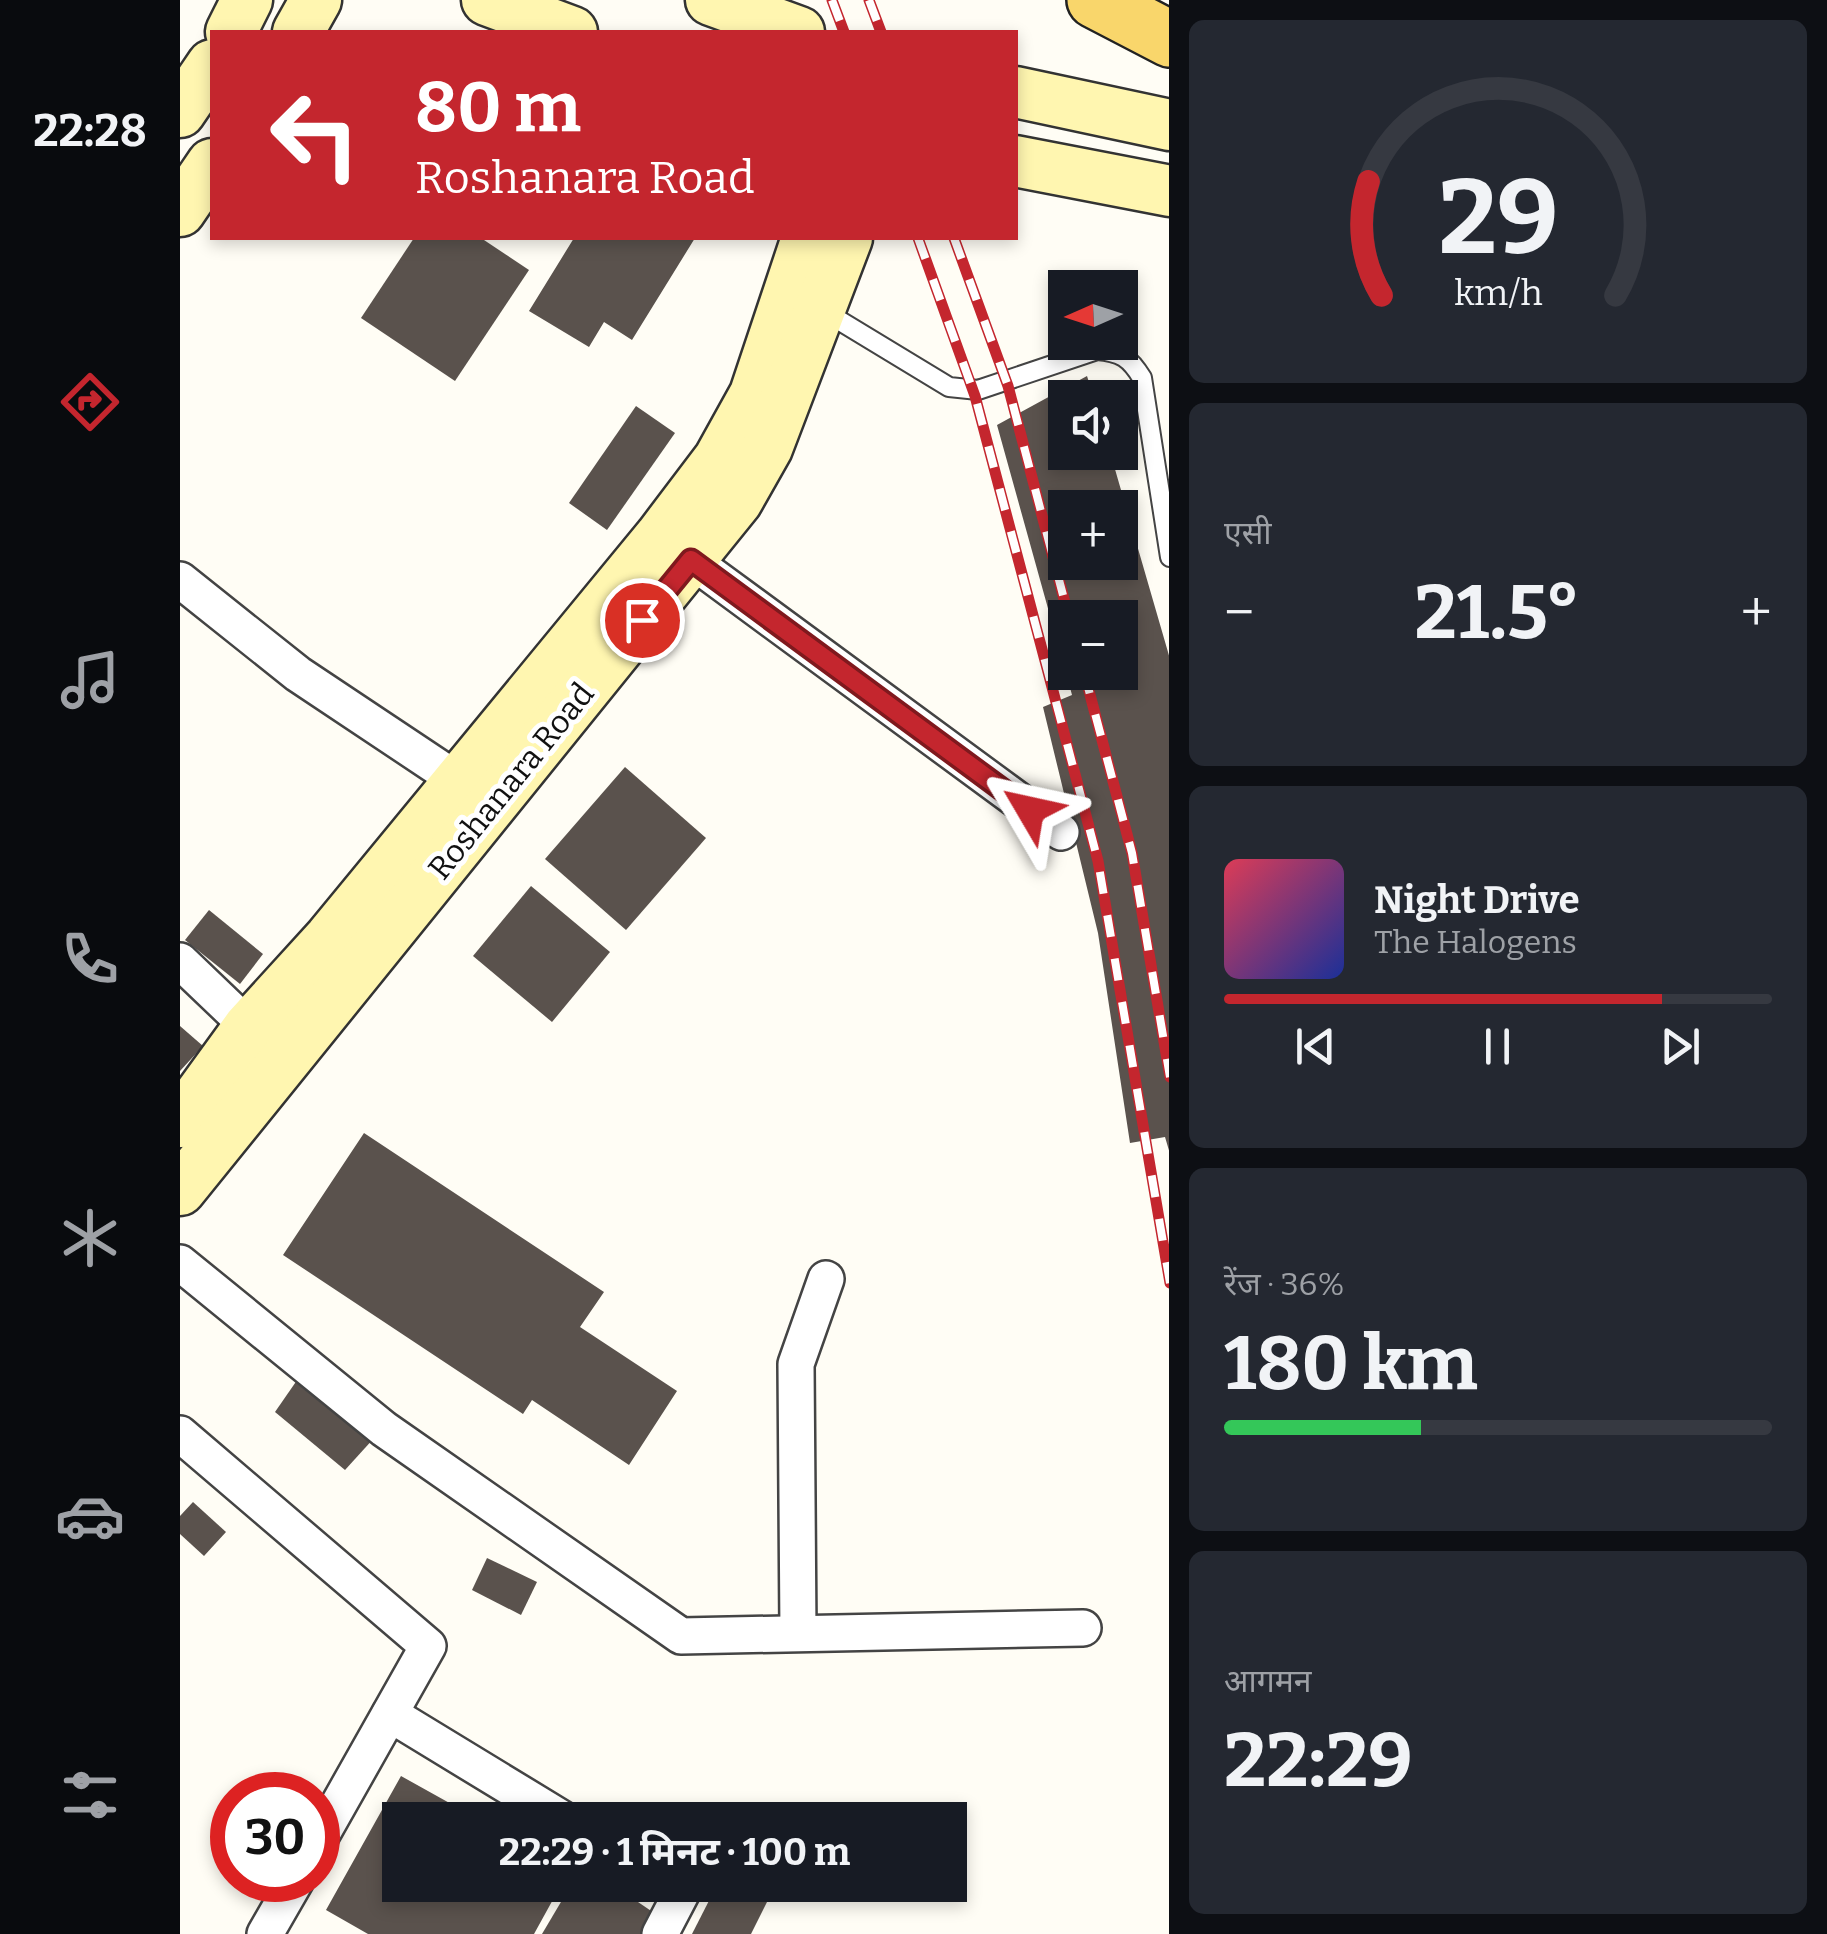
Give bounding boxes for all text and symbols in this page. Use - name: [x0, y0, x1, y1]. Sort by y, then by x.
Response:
- text: 80 m: [415, 66, 581, 150]
- icon: left: [250, 70, 380, 200]
- text: 22:28: [33, 104, 147, 158]
- text: Roshanara Road: [415, 151, 755, 205]
- text: 29: [1438, 156, 1558, 281]
- north arrow: [1048, 270, 1138, 360]
- map controls: [1048, 270, 1138, 690]
- text: km/h: [1454, 272, 1542, 314]
- icon: directions: [55, 367, 125, 437]
- button: sound: [1048, 380, 1138, 470]
- button: +: [1048, 490, 1138, 580]
- text: एसी: [1224, 514, 1272, 552]
- text: 21.5°: [1414, 568, 1580, 658]
- pin: [600, 578, 685, 663]
- text: −: [1224, 580, 1254, 646]
- text: +: [1741, 580, 1772, 646]
- icon: arrive: [615, 593, 670, 648]
- button: −: [1048, 600, 1138, 690]
- icon: music: [55, 645, 125, 715]
- street label: Roshanara Road: [420, 675, 602, 887]
- position arrow: [978, 758, 1082, 862]
- text: Night Drive: [1374, 877, 1580, 923]
- text: The Halogens: [1374, 923, 1577, 961]
- icon: phone: [55, 924, 125, 994]
- icon: previous: [1288, 1019, 1343, 1074]
- icon: pause: [1470, 1019, 1525, 1074]
- icon: next: [1653, 1019, 1708, 1074]
- icon: climate: [55, 1203, 125, 1273]
- text: रेंज · 36%: [1224, 1265, 1344, 1303]
- text: 180 km: [1224, 1319, 1478, 1409]
- icon: car: [55, 1481, 125, 1551]
- text: आगमन: [1224, 1662, 1312, 1700]
- text: 22:29: [1224, 1716, 1412, 1806]
- icon: filters: [55, 1760, 125, 1830]
- speed limit sign: 30: [210, 1772, 340, 1902]
- text: 22:29 · 1 मिनट · 100 m: [499, 1829, 850, 1875]

